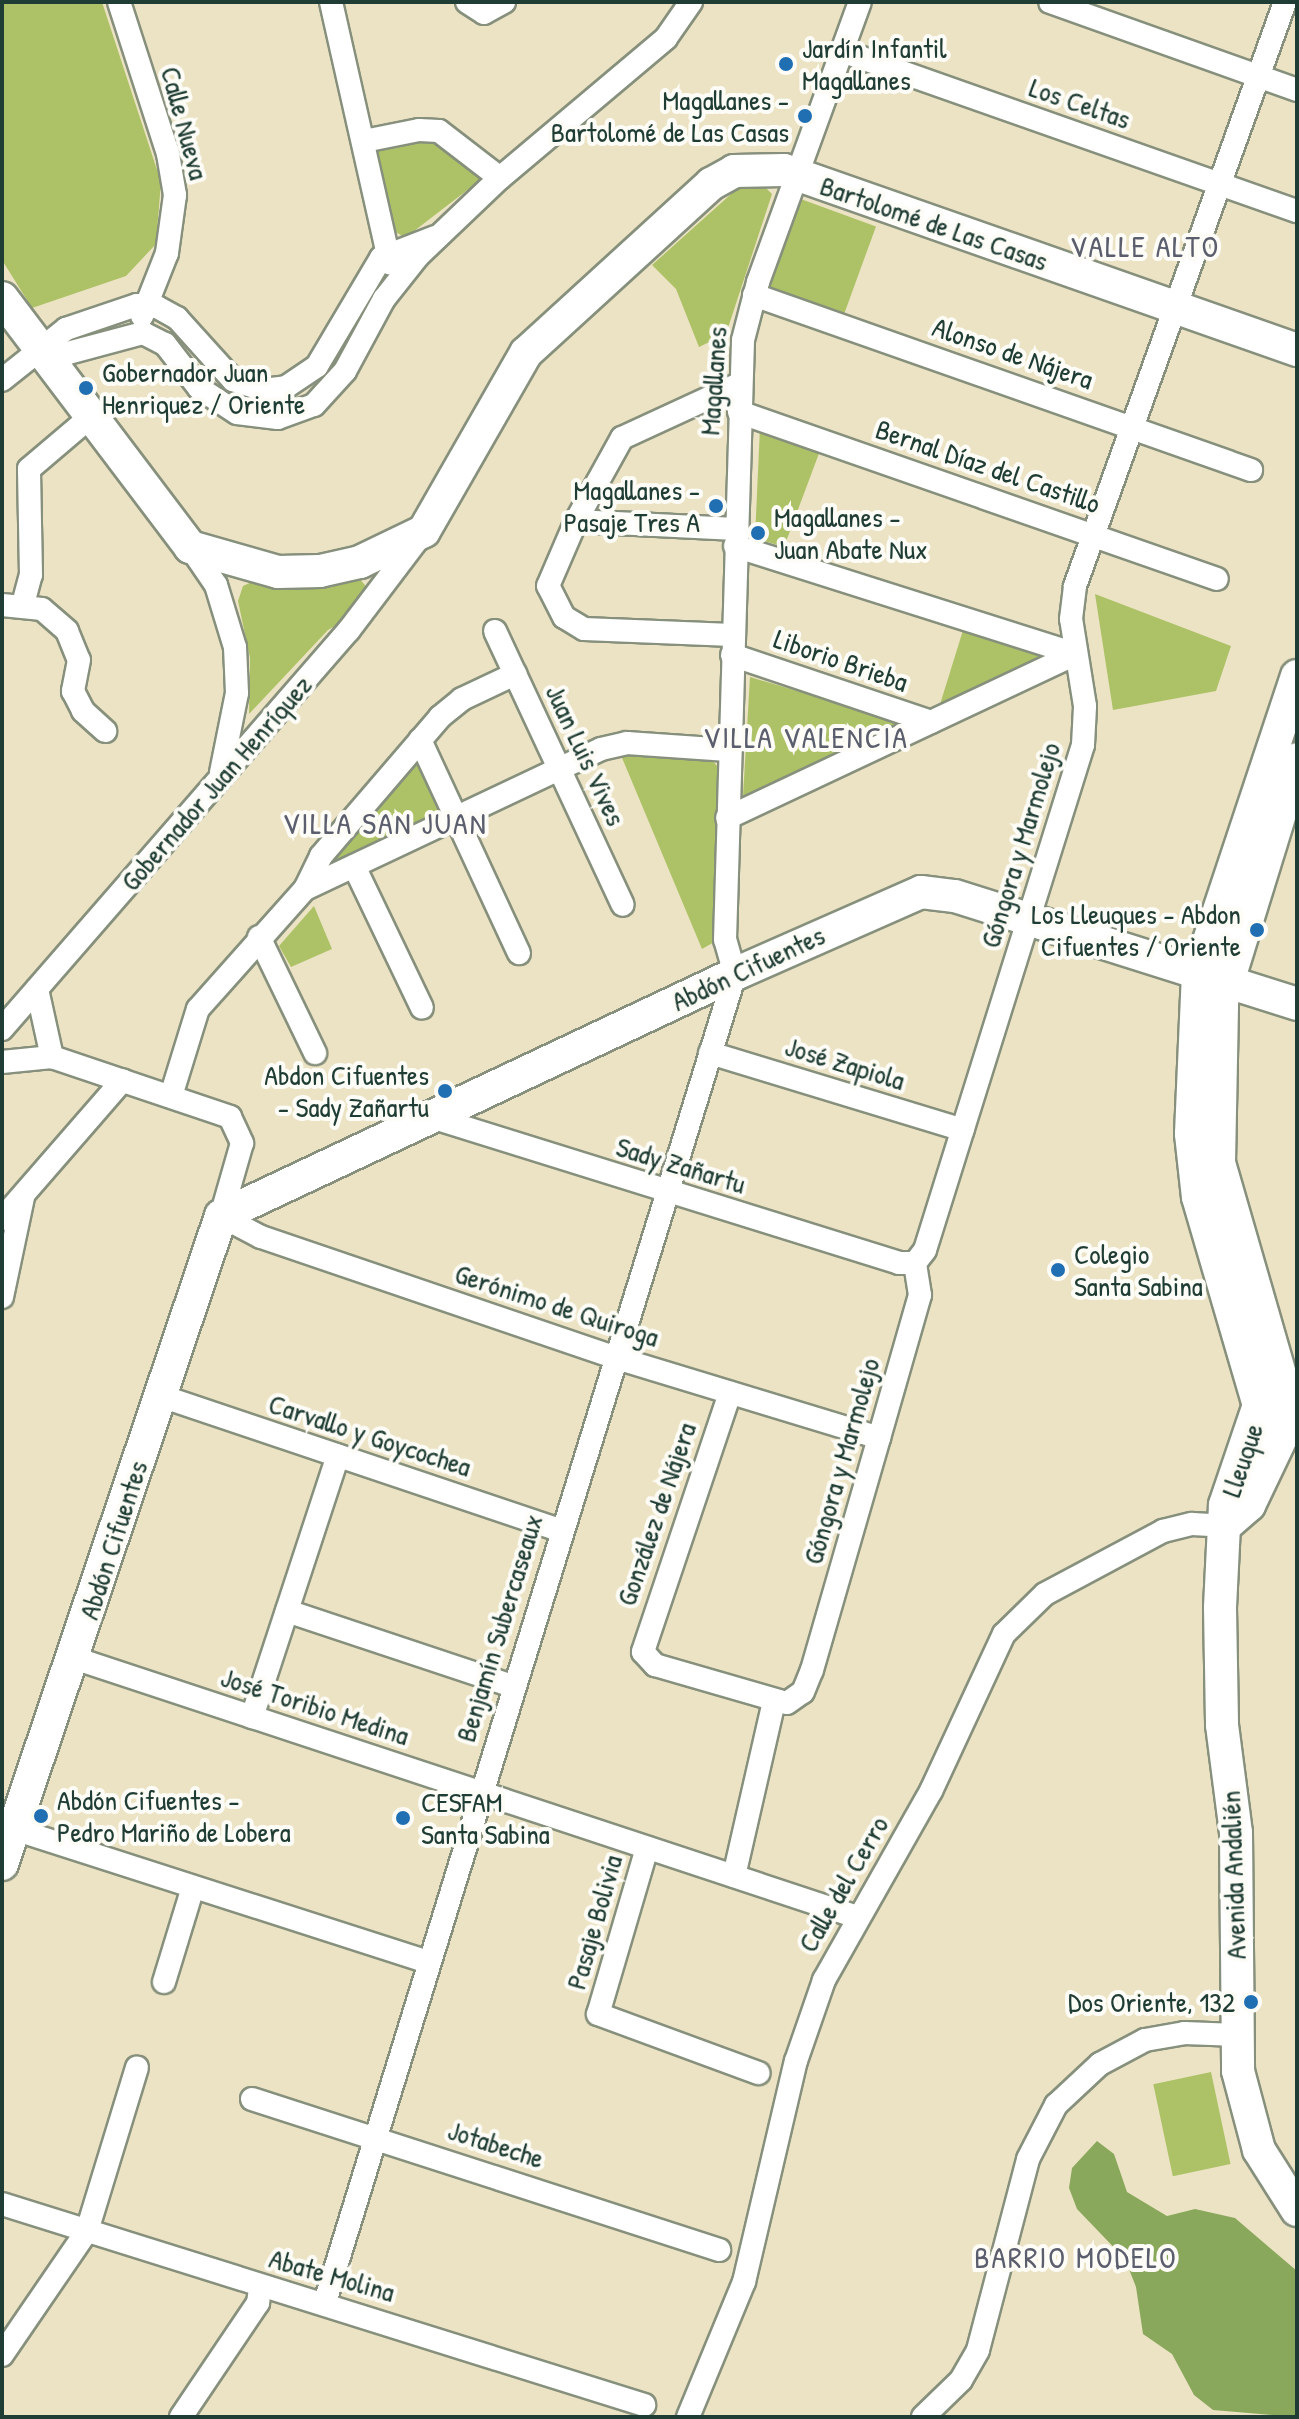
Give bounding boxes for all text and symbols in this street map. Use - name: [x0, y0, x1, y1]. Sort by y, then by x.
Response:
- place label: Jardín Infantil Magallanes: [802, 31, 947, 97]
- marker: Jardín Infantil Magallanes: [777, 55, 795, 73]
- street label: Calle Nueva: [154, 63, 216, 183]
- street label: Los Celtas: [1025, 70, 1135, 136]
- place label: Magallanes - Bartolomé de Las Casas: [551, 83, 789, 149]
- marker: Magallanes - Bartolomé de Las Casas: [796, 107, 814, 125]
- street label: Bartolomé de Las Casas: [816, 168, 1052, 278]
- district label: VALLE ALTO: [1070, 228, 1220, 264]
- street label: Alonso de Nájera: [928, 310, 1098, 396]
- street label: Magallanes: [692, 326, 734, 436]
- place label: Gobernador Juan Henriquez / Oriente: [102, 355, 305, 421]
- marker: Gobernador Juan Henriquez / Oriente: [77, 379, 95, 397]
- street label: Bernal Díaz del Castillo: [871, 412, 1105, 520]
- place label: Magallanes - Pasaje Tres A: [564, 473, 700, 539]
- marker: Magallanes - Pasaje Tres A: [707, 497, 725, 515]
- place label: Magallanes - Juan Abate Nux: [774, 500, 928, 566]
- marker: Magallanes - Juan Abate Nux: [749, 524, 767, 542]
- street label: Liborio Brieba: [770, 621, 912, 699]
- street label: Gobernador Juan Henríquez: [113, 669, 319, 897]
- street label: Juan Luis Vives: [539, 679, 633, 831]
- district label: VILLA VALENCIA: [703, 719, 909, 755]
- street label: Góngora y Marmolejo: [973, 738, 1067, 952]
- district label: VILLA SAN JUAN: [282, 805, 488, 841]
- place label: Los Lleuques - Abdon Cifuentes / Oriente: [1032, 897, 1241, 963]
- street label: Abdón Cifuentes: [666, 918, 830, 1018]
- marker: Los Lleuques - Abdon Cifuentes / Oriente: [1248, 921, 1266, 939]
- street label: José Zapiola: [781, 1029, 909, 1097]
- place label: Abdon Cifuentes - Sady Zañartu: [264, 1058, 429, 1124]
- marker: Abdon Cifuentes - Sady Zañartu: [436, 1082, 454, 1100]
- street label: Sady Zañartu: [612, 1129, 750, 1201]
- place label: Colegio Santa Sabina: [1074, 1237, 1203, 1303]
- street label: Gerónimo de Quiroga: [451, 1256, 663, 1354]
- marker: Colegio Santa Sabina: [1049, 1261, 1067, 1279]
- street label: Góngora y Marmolejo: [796, 1354, 886, 1568]
- street label: Carvallo y Goycochea: [265, 1386, 475, 1484]
- street label: González de Nájera: [609, 1418, 703, 1610]
- street label: Lleuque: [1214, 1419, 1270, 1501]
- street label: Abdón Cifuentes: [72, 1456, 154, 1624]
- street label: Benjamín Subercaseaux: [448, 1510, 550, 1746]
- street label: José Toribio Medina: [217, 1660, 413, 1752]
- place label: Abdón Cifuentes - Pedro Mariño de Lobera: [57, 1783, 291, 1849]
- place label: CESFAM Santa Sabina: [421, 1785, 550, 1851]
- street label: Avenida Andalién: [1213, 1790, 1253, 1960]
- marker: Abdón Cifuentes - Pedro Mariño de Lobera: [32, 1807, 50, 1825]
- marker: CESFAM Santa Sabina: [392, 1807, 414, 1829]
- street label: Calle del Cerro: [791, 1810, 895, 1958]
- street label: Pasaje Bolivia: [559, 1851, 629, 1993]
- place label: Dos Oriente, 132: [1068, 1985, 1235, 2019]
- marker: Dos Oriente, 132: [1242, 1993, 1260, 2011]
- street label: Jotabeche: [444, 2113, 548, 2175]
- district label: BARRIO MODELO: [974, 2239, 1178, 2275]
- street label: Abate Molina: [266, 2241, 398, 2309]

